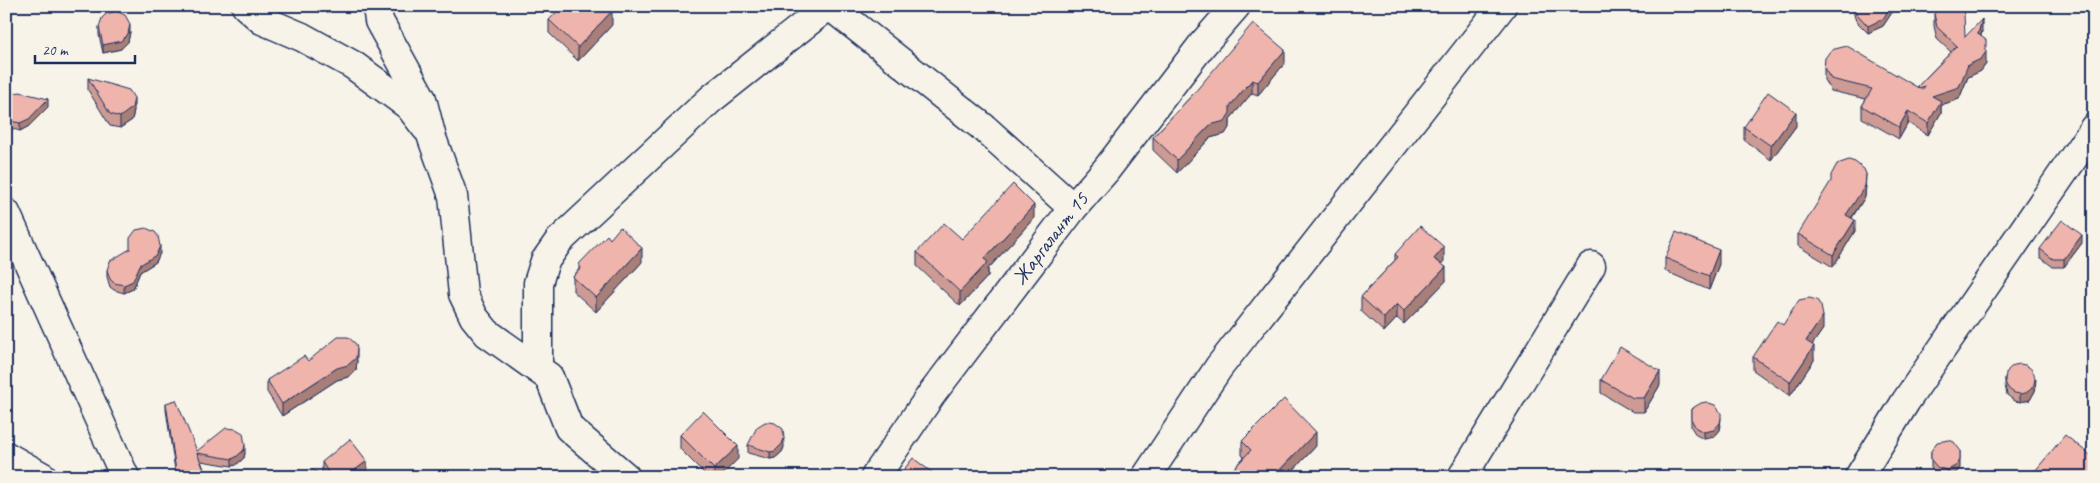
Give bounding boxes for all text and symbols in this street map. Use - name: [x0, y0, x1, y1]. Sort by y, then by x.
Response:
- scale bar: [35, 32, 135, 64]
- text: 20 m: [42, 41, 69, 60]
- street label: Жаргалант 15: [1006, 186, 1095, 290]

